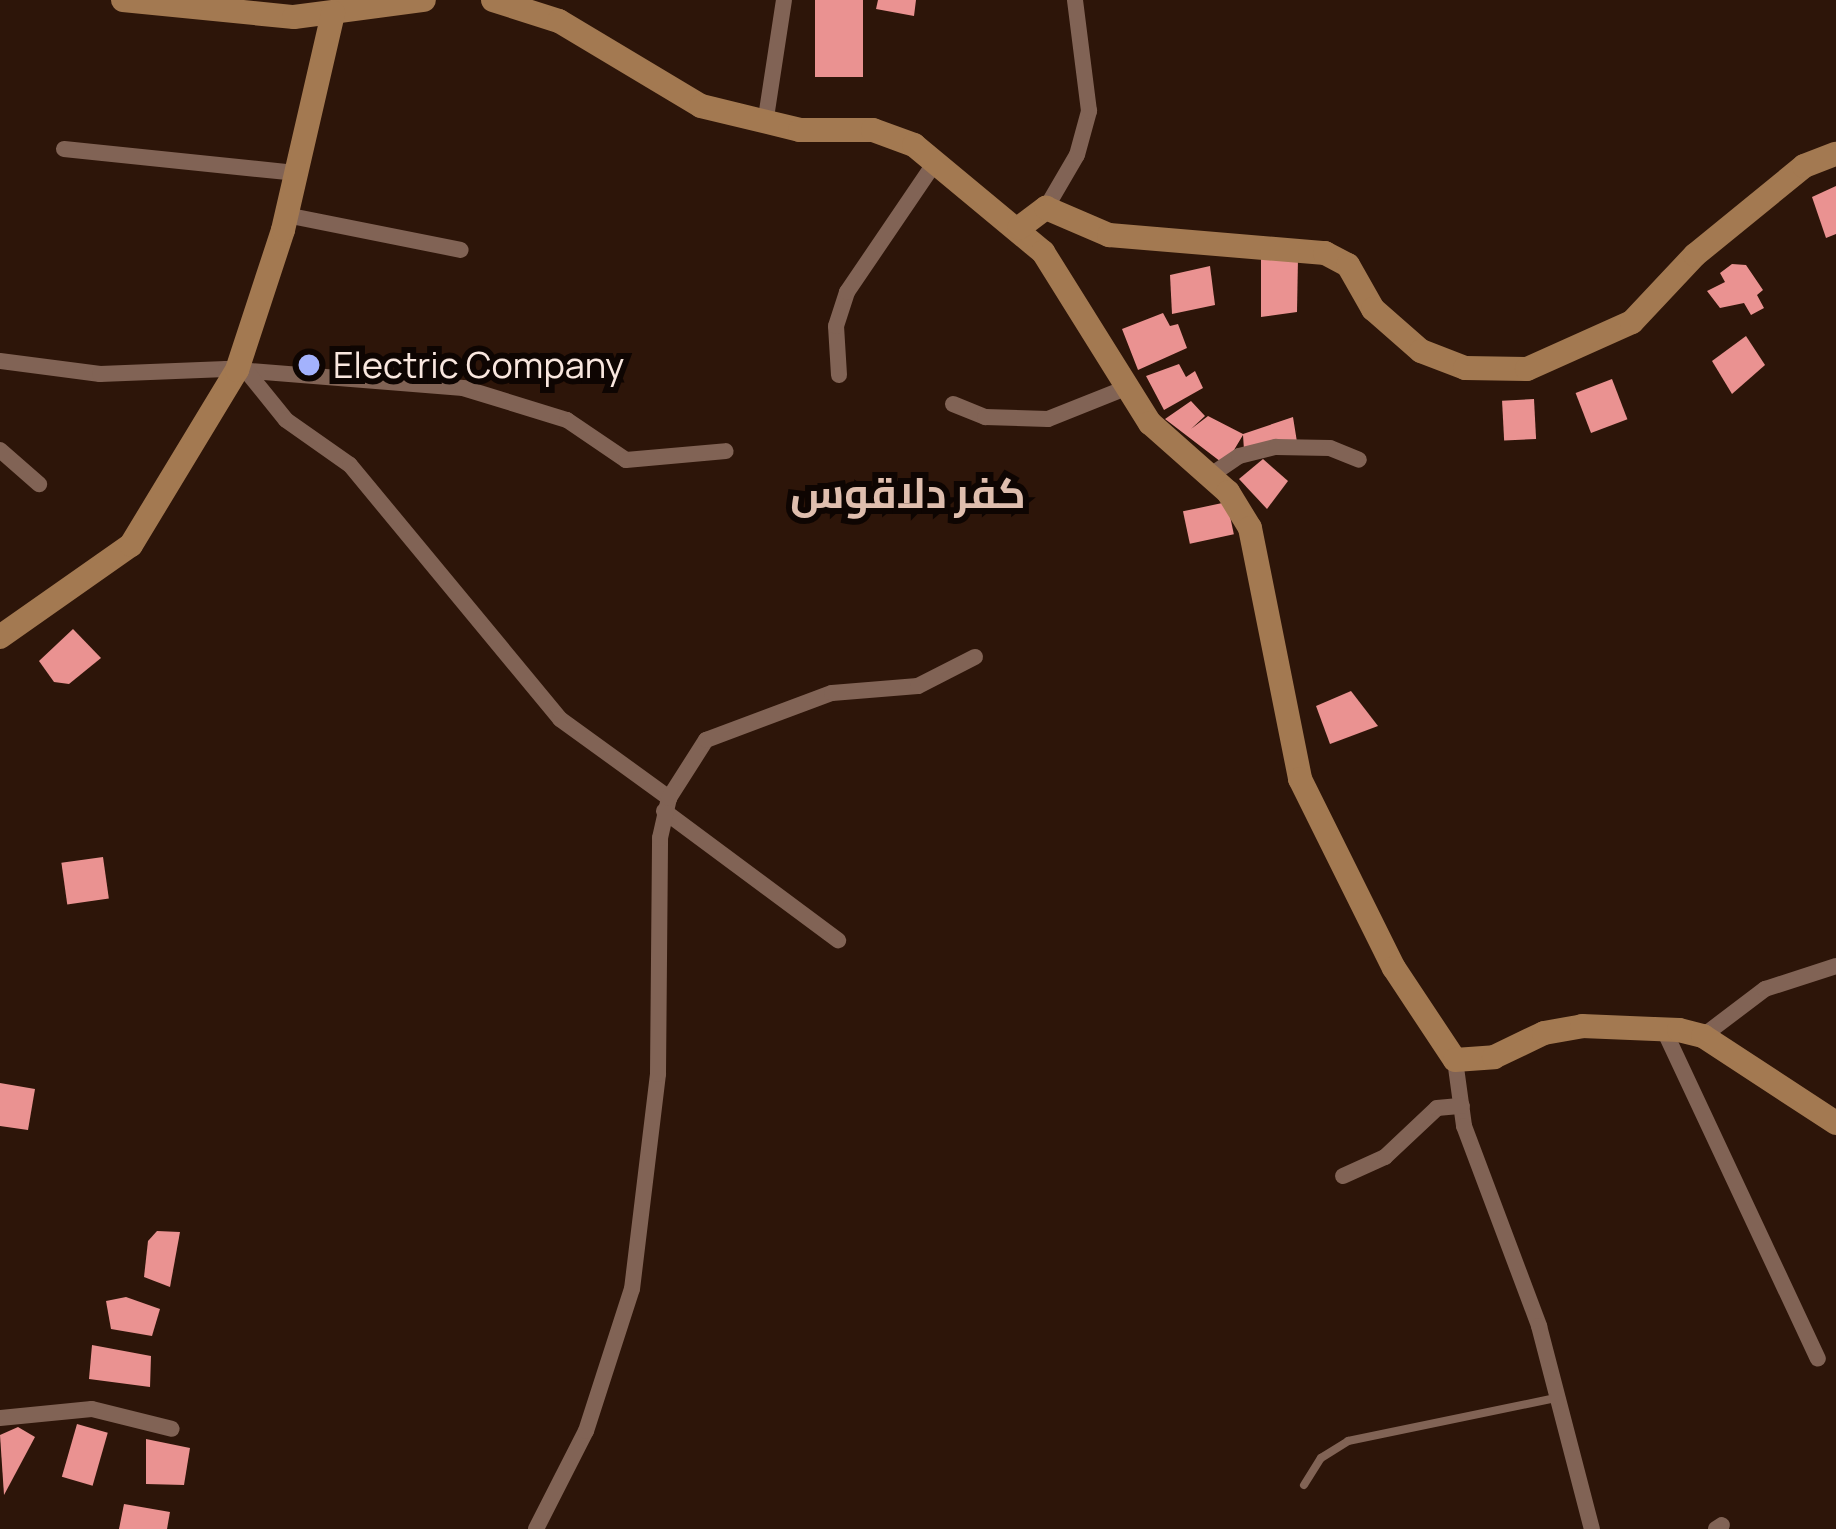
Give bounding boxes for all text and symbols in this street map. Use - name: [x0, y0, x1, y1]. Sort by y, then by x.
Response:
- place label: Electric Company: [333, 343, 624, 387]
- marker: Electric Company: [296, 352, 322, 378]
- district label: كفر دلاقوس: [790, 467, 1026, 517]

